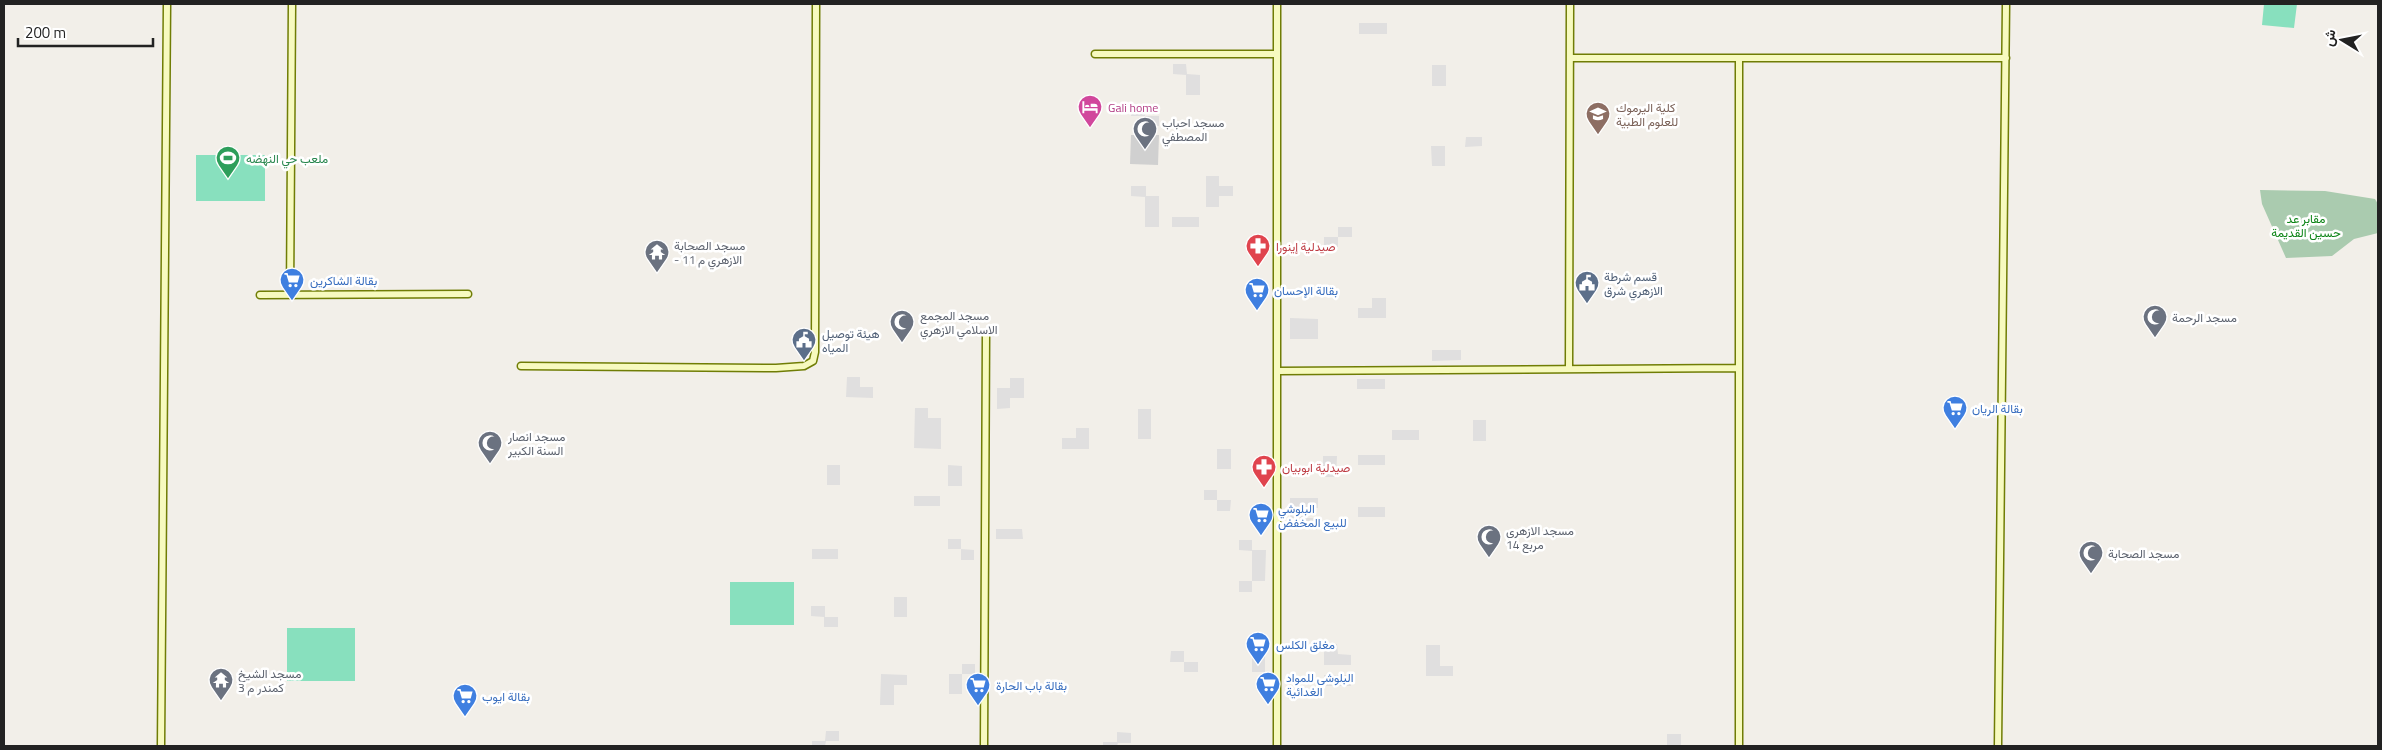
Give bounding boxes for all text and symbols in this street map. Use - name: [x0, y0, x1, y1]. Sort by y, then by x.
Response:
- scale bar: [18, 15, 152, 47]
- north arrow: [2317, 15, 2367, 65]
- text: 200 m: [25, 21, 66, 44]
- text: ش: [2317, 27, 2341, 48]
- hotel icon: Gali home: [1077, 94, 1103, 128]
- place label: Gali home: [1108, 98, 1158, 117]
- place label: كلية اليرموك للعلوم الطبية: [1616, 98, 1678, 131]
- school or university icon: كلية اليرموك للعلوم الطبية: [1585, 101, 1611, 135]
- place label: مسجد احباب المصطفي: [1162, 113, 1224, 147]
- mosque icon: مسجد احباب المصطفي: [1132, 116, 1158, 150]
- sports icon: ملعب حي النهضه: [215, 145, 241, 179]
- place label: ملعب حي النهضه: [246, 149, 328, 169]
- park label: مقابر عد حسين القديمة: [2271, 209, 2341, 242]
- pharmacy icon: صيدلية إينورا: [1245, 233, 1271, 267]
- place label: مسجد الصحابة - الازهري م 11: [674, 236, 745, 270]
- place label: صيدلية إينورا: [1276, 237, 1335, 256]
- temple icon: مسجد الصحابة - الازهري م 11: [644, 239, 670, 273]
- supermarket icon: بقالة الشاكرين: [279, 267, 305, 301]
- place label: قسم شرطة الازهري شرق: [1604, 267, 1663, 301]
- public building icon: قسم شرطة الازهري شرق: [1574, 270, 1600, 304]
- place label: بقالة الشاكرين: [310, 271, 377, 290]
- supermarket icon: بقالة الإحسان: [1244, 277, 1270, 311]
- place label: بقالة الإحسان: [1274, 281, 1338, 300]
- mosque icon: مسجد الرحمة: [2142, 304, 2168, 338]
- place label: مسجد المجمع الاسلامي الازهري: [920, 306, 998, 340]
- place label: مسجد الرحمة: [2172, 308, 2237, 327]
- mosque icon: مسجد المجمع الاسلامي الازهري: [889, 309, 915, 343]
- place label: هيئة توصيل المياه: [822, 324, 880, 357]
- public building icon: هيئة توصيل المياه: [791, 327, 817, 361]
- supermarket icon: بقالة الريان: [1942, 395, 1968, 429]
- place label: بقالة الريان: [1972, 399, 2023, 418]
- place label: مسجد انصار السنة الكبير: [507, 427, 566, 460]
- mosque icon: مسجد انصار السنة الكبير: [477, 430, 503, 464]
- pharmacy icon: صيدلية ابوبيان: [1251, 454, 1277, 488]
- place label: صيدلية ابوبيان: [1282, 458, 1350, 477]
- place label: البلوشي للبيع المخفض: [1278, 499, 1347, 532]
- supermarket icon: البلوشي للبيع المخفض: [1248, 502, 1274, 536]
- place label: مسجد الازهري مربع 14: [1506, 521, 1574, 554]
- mosque icon: مسجد الازهري مربع 14: [1476, 524, 1502, 558]
- mosque icon: مسجد الصحابة: [2078, 540, 2104, 574]
- place label: مسجد الصحابة: [2108, 544, 2179, 563]
- supermarket icon: مغلق الكلس: [1245, 631, 1271, 665]
- place label: مغلق الكلس: [1276, 635, 1335, 654]
- place label: مسجد الشيخ كمندر م 3: [238, 664, 301, 697]
- temple icon: مسجد الشيخ كمندر م 3: [208, 667, 234, 701]
- place label: البلوشي للمواد الغدائية: [1286, 668, 1353, 701]
- supermarket icon: البلوشي للمواد الغدائية: [1255, 671, 1281, 705]
- supermarket icon: بقالة باب الحارة: [965, 672, 991, 706]
- place label: بقالة باب الحارة: [996, 676, 1067, 695]
- supermarket icon: بقالة ايوب: [452, 683, 478, 717]
- place label: بقالة ايوب: [482, 687, 530, 706]

